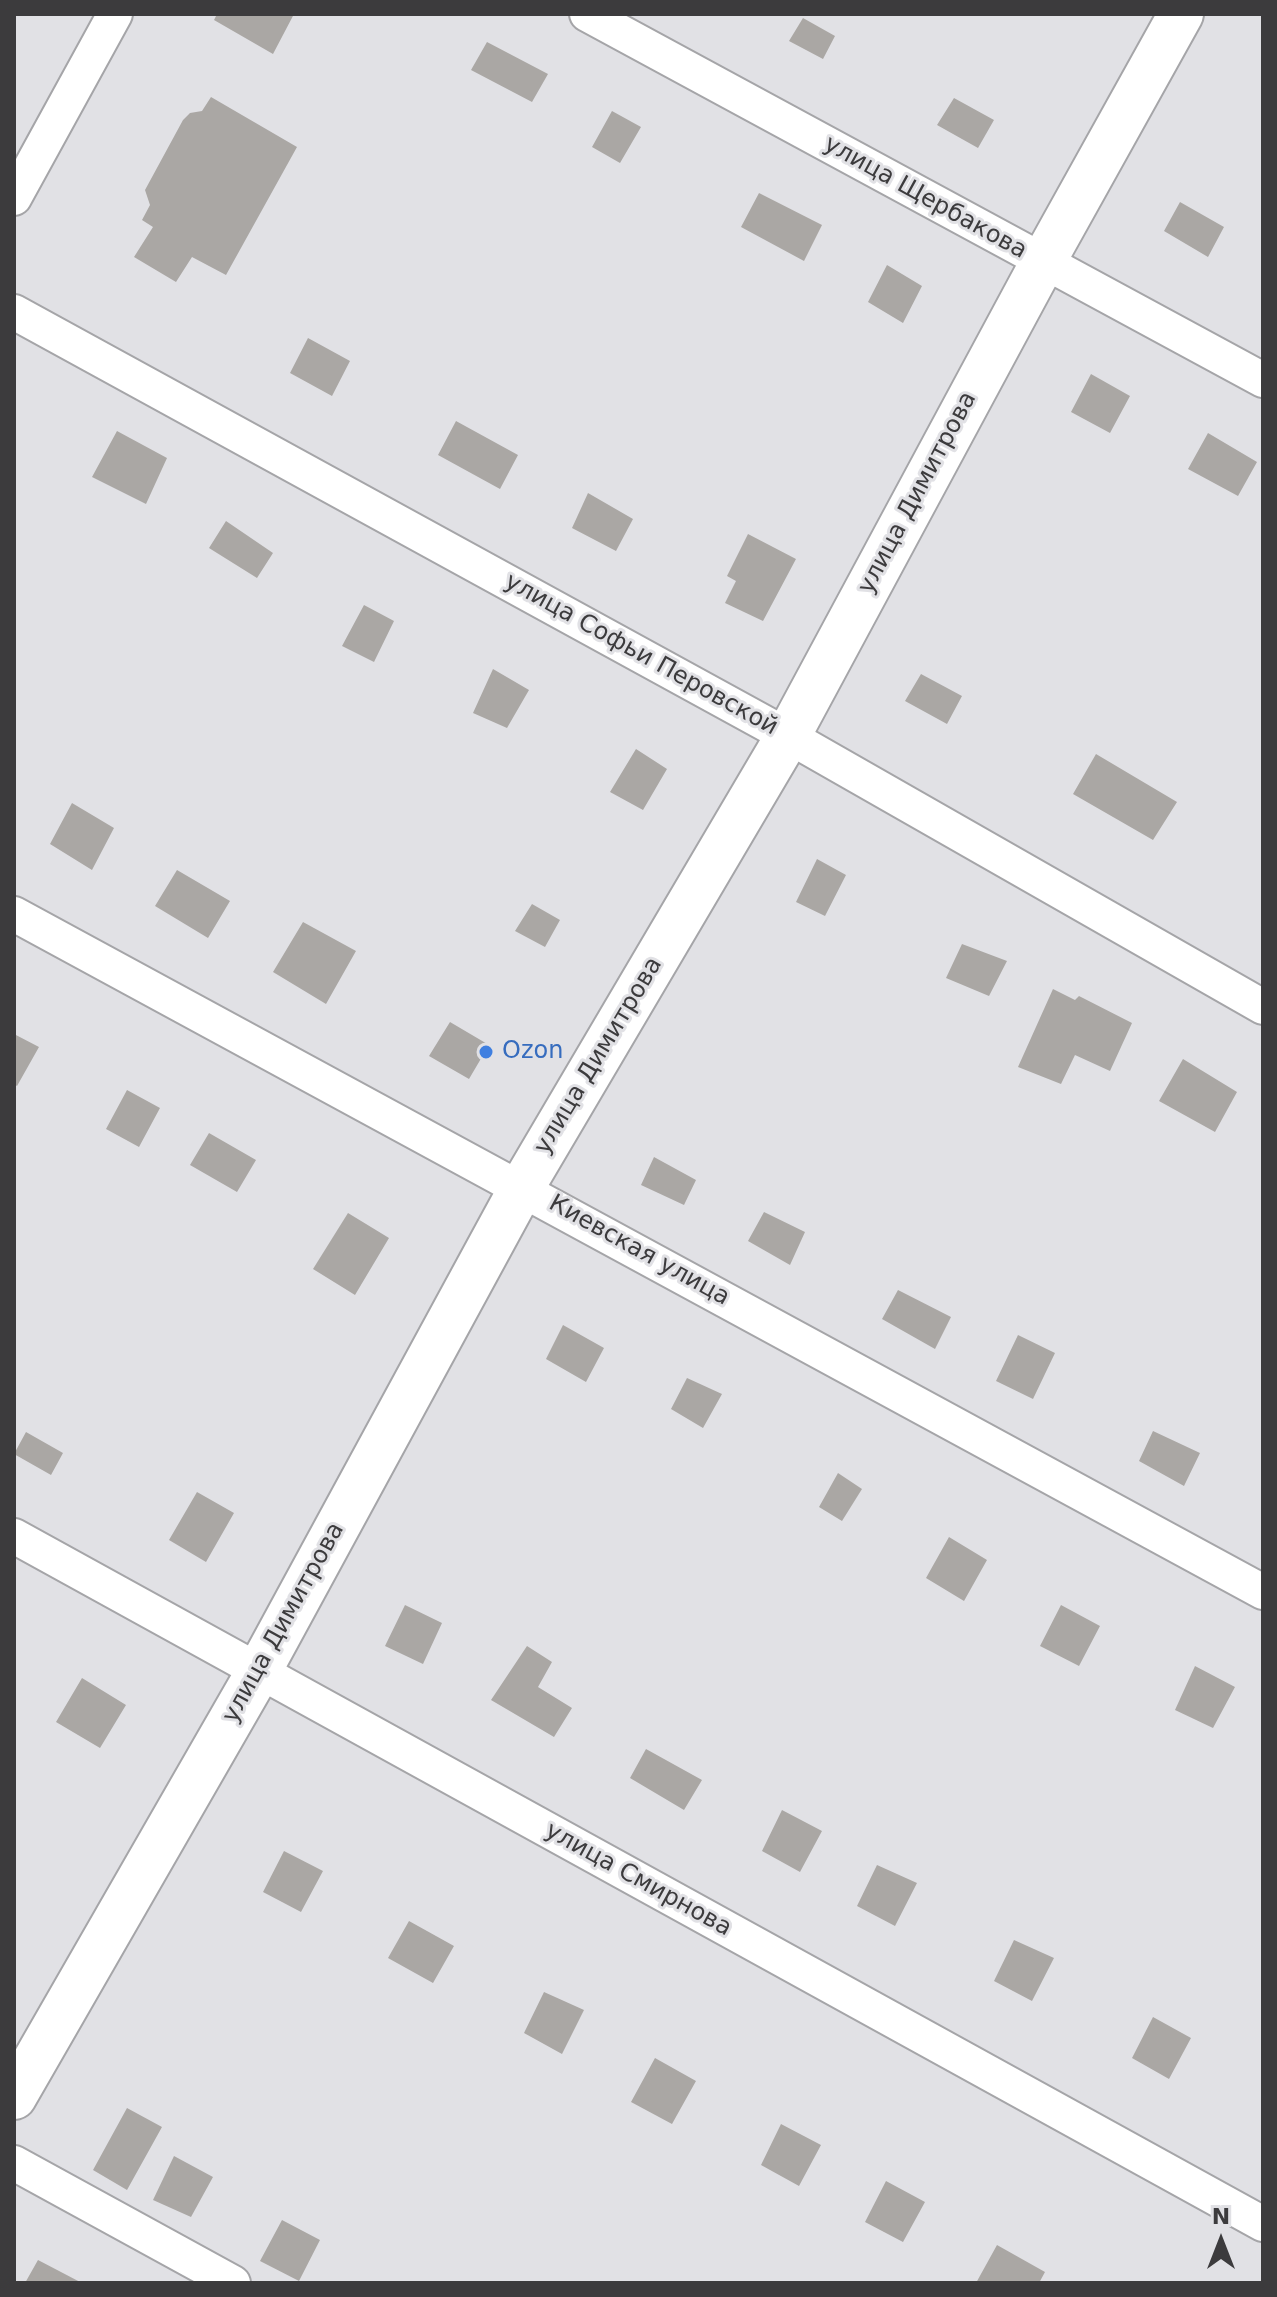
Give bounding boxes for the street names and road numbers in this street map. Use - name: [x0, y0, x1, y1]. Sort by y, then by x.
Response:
- street label: улица Щербакова: [818, 130, 1032, 266]
- street label: улица Димитрова: [853, 387, 983, 599]
- street label: улица Софьи Перовской: [499, 568, 783, 742]
- street label: улица Димитрова: [529, 952, 669, 1160]
- street label: Киевская улица: [544, 1189, 734, 1313]
- street label: улица Димитрова: [217, 1518, 351, 1728]
- street label: улица Смирнова: [540, 1817, 736, 1943]

